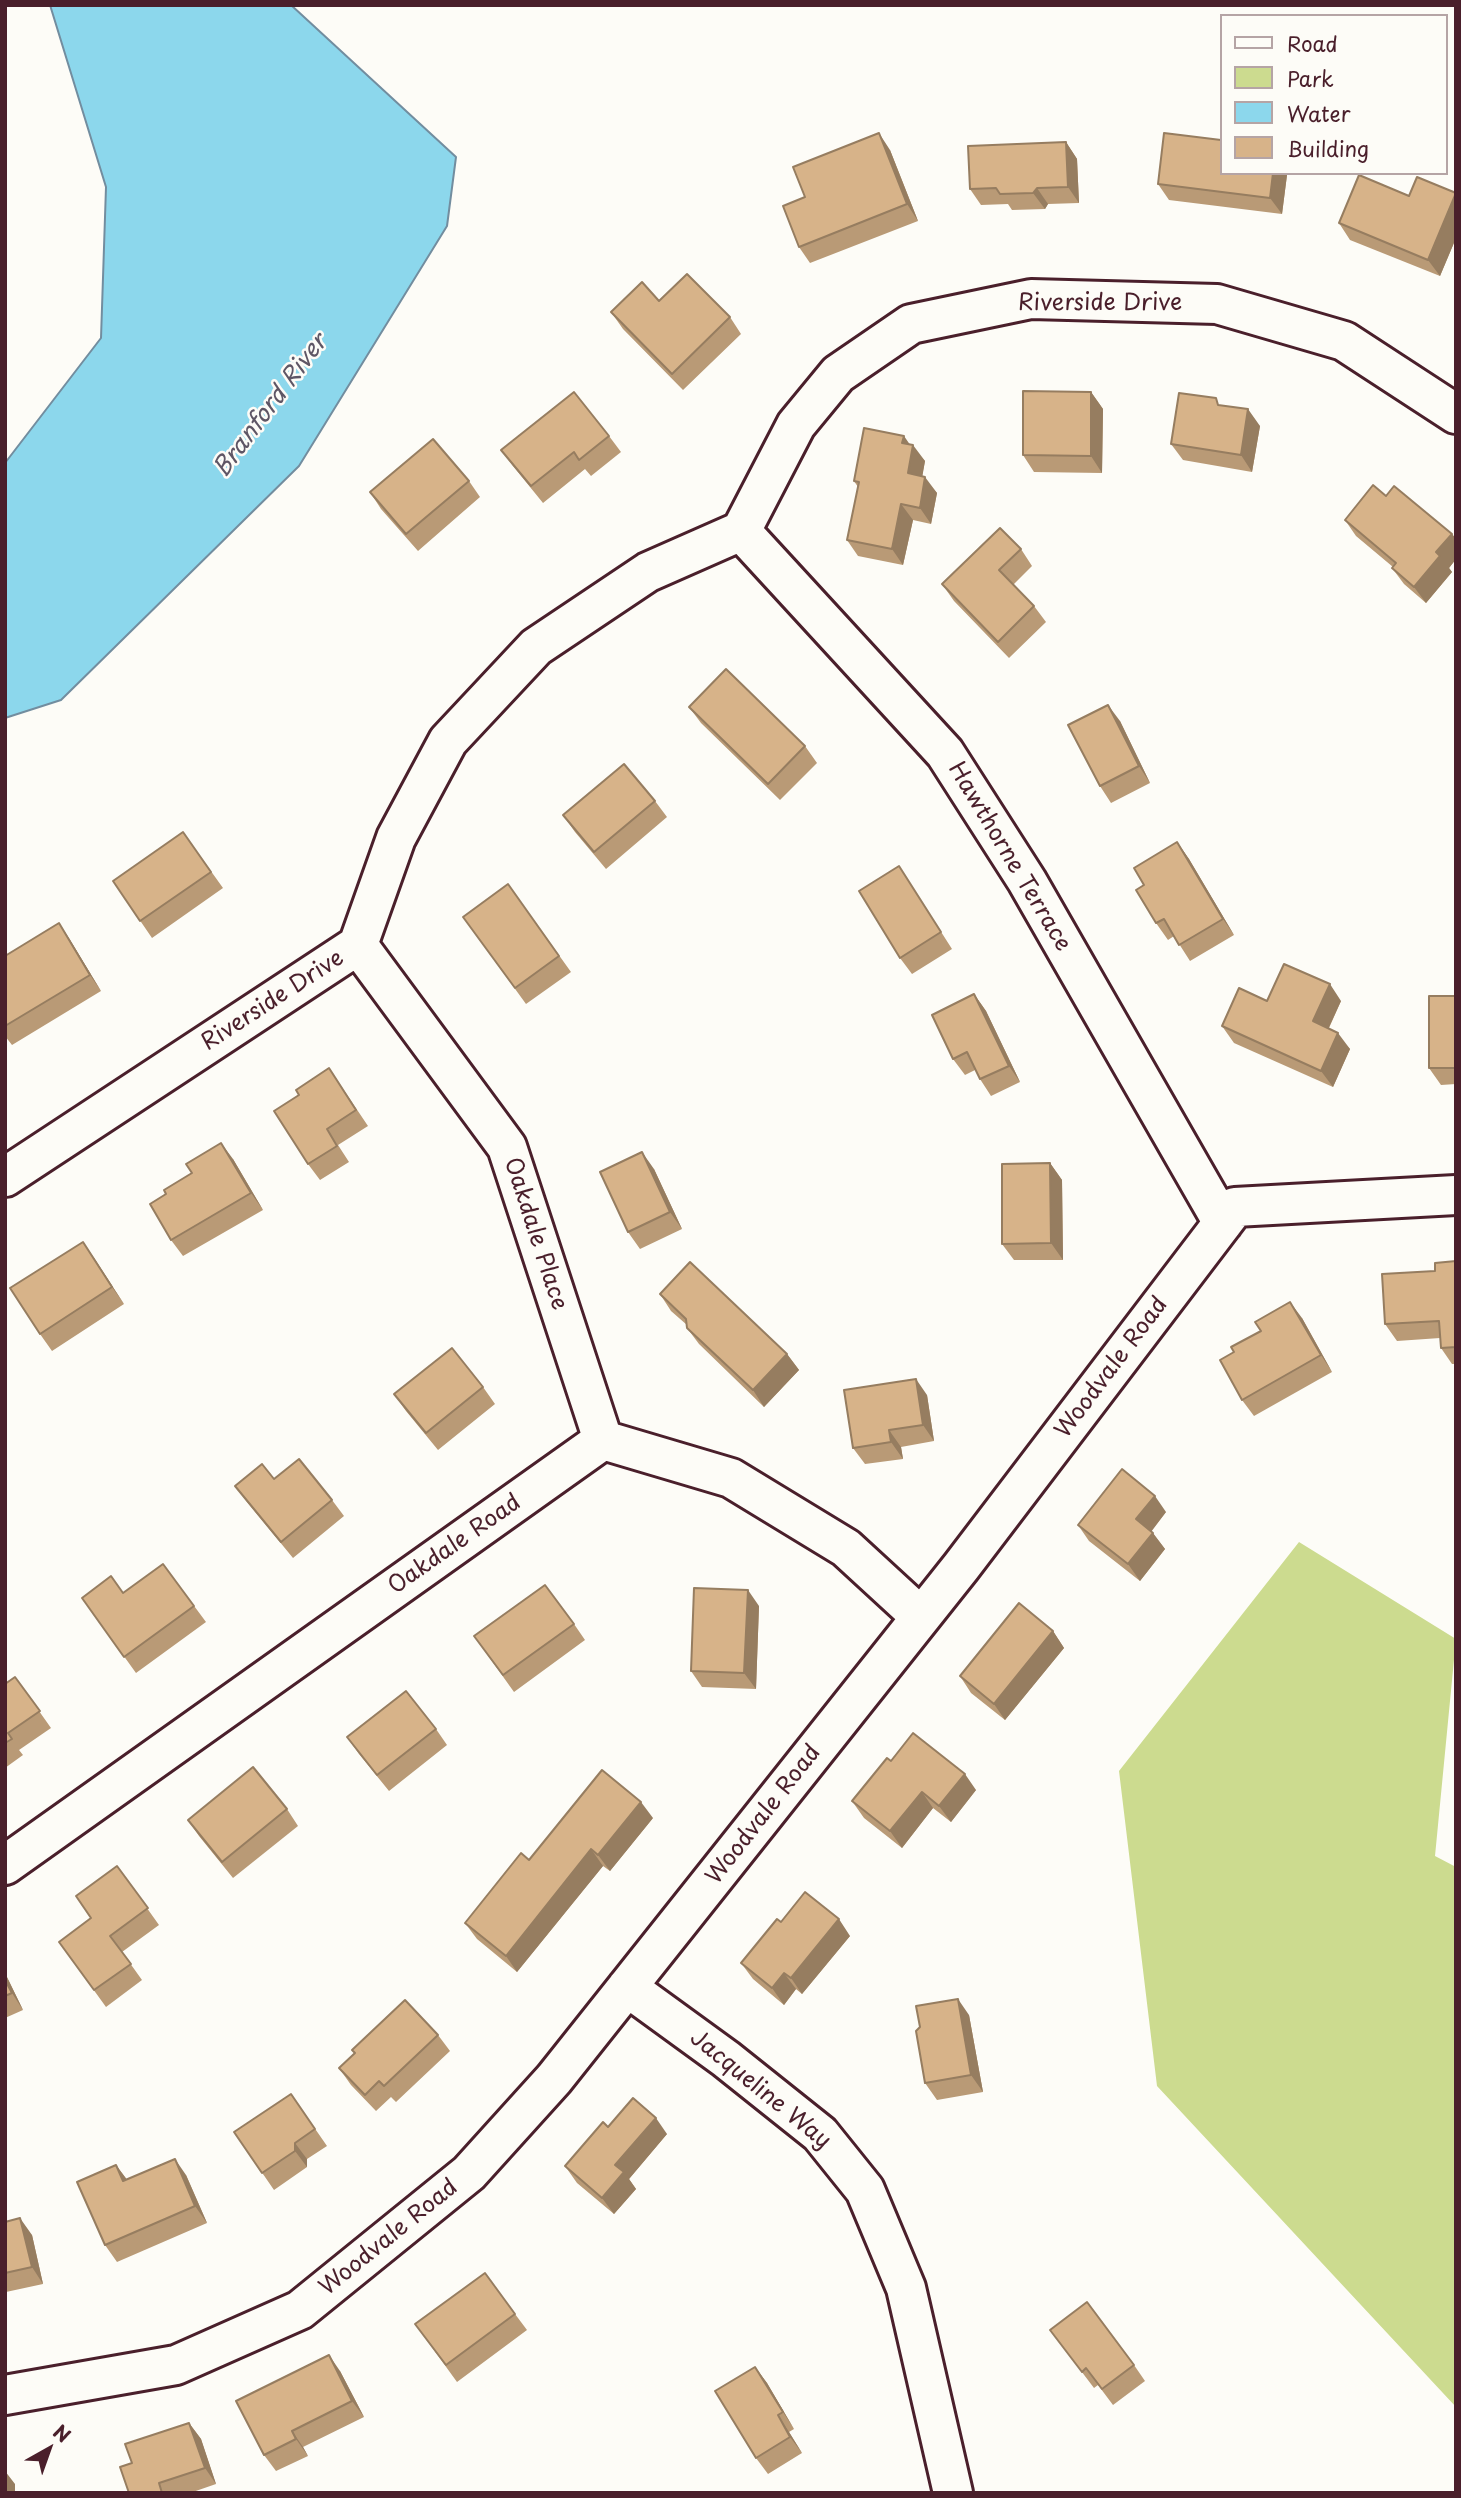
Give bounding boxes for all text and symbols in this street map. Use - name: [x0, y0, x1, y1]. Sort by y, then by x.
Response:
- legend: [1220, 14, 1447, 175]
- text: Road: [1287, 27, 1338, 59]
- text: Park: [1287, 62, 1334, 94]
- text: Water: [1287, 97, 1350, 129]
- text: Building: [1287, 132, 1369, 164]
- street label: Riverside Drive: [1018, 290, 1182, 318]
- water label: Branford River: [208, 329, 334, 483]
- street label: Hawthorne Terrace: [942, 757, 1076, 957]
- street label: Riverside Drive: [197, 945, 349, 1057]
- street label: Oakdale Place: [497, 1154, 573, 1314]
- street label: Woodvale Road: [1050, 1292, 1174, 1444]
- street label: Oakdale Road: [383, 1489, 527, 1601]
- street label: Woodvale Road: [701, 1740, 827, 1890]
- street label: Jacqueline Way: [684, 2025, 836, 2155]
- street label: Woodvale Road: [314, 2174, 464, 2302]
- north arrow: [14, 2414, 84, 2484]
- text: N: [48, 2417, 77, 2448]

